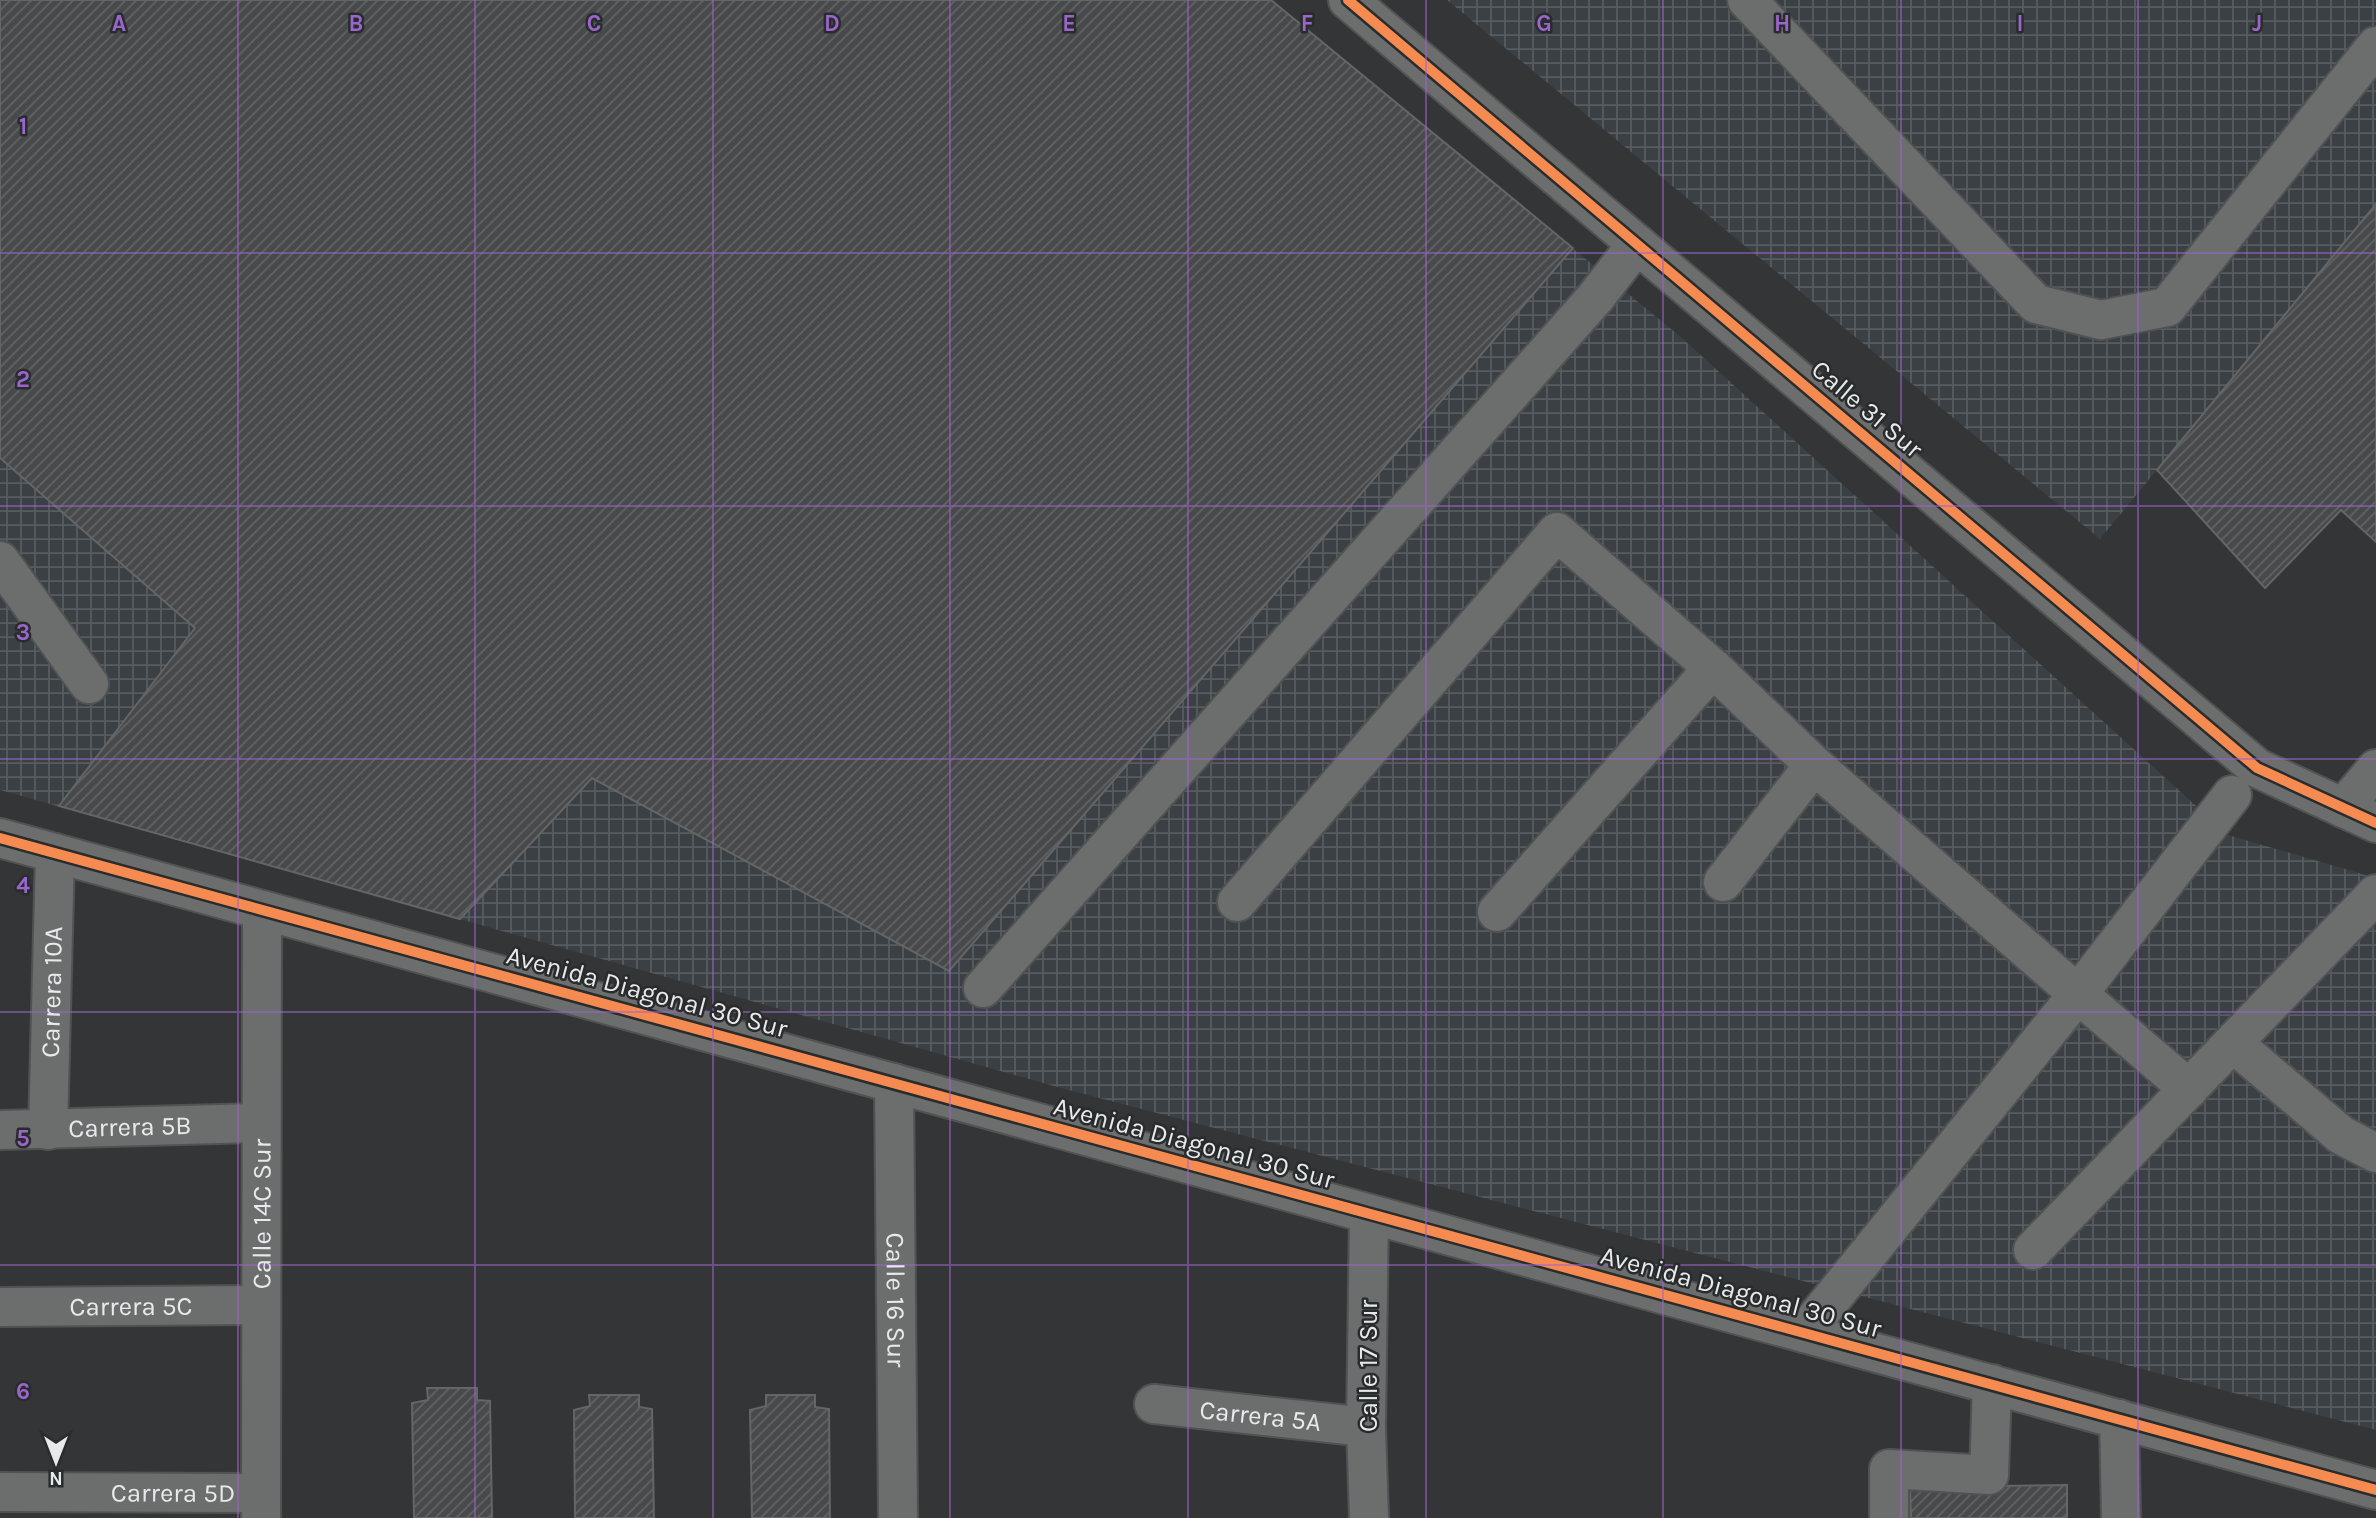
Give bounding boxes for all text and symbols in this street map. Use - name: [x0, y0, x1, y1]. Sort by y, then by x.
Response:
- text: A: [112, 10, 126, 37]
- text: B: [349, 10, 363, 37]
- text: C: [587, 10, 601, 37]
- text: D: [824, 10, 840, 37]
- text: E: [1062, 10, 1076, 37]
- text: F: [1301, 10, 1313, 37]
- text: G: [1536, 10, 1552, 37]
- text: H: [1774, 10, 1790, 37]
- text: I: [2016, 10, 2024, 37]
- text: J: [2252, 10, 2262, 37]
- text: 1: [19, 113, 27, 140]
- street label: Calle 31 Sur: [1805, 354, 1929, 465]
- text: 2: [16, 366, 30, 393]
- text: 3: [16, 619, 30, 646]
- text: 4: [16, 872, 30, 899]
- street label: Carrera 10A: [34, 926, 69, 1058]
- street label: Avenida Diagonal 30 Sur: [503, 940, 791, 1045]
- street label: Avenida Diagonal 30 Sur: [1050, 1091, 1338, 1196]
- street label: Carrera 5B: [68, 1109, 192, 1144]
- text: 5: [16, 1125, 30, 1152]
- street label: Calle 14C Sur: [246, 1138, 277, 1289]
- street label: Calle 16 Sur: [880, 1232, 912, 1368]
- street label: Avenida Diagonal 30 Sur: [1597, 1240, 1885, 1345]
- street label: Carrera 5C: [69, 1290, 193, 1322]
- street label: Calle 17 Sur: [1353, 1299, 1384, 1432]
- text: 6: [16, 1378, 30, 1405]
- street label: Carrera 5A: [1198, 1394, 1323, 1438]
- north arrow: [21, 1427, 91, 1497]
- text: N: [49, 1467, 63, 1489]
- street label: Carrera 5D: [111, 1477, 235, 1508]

